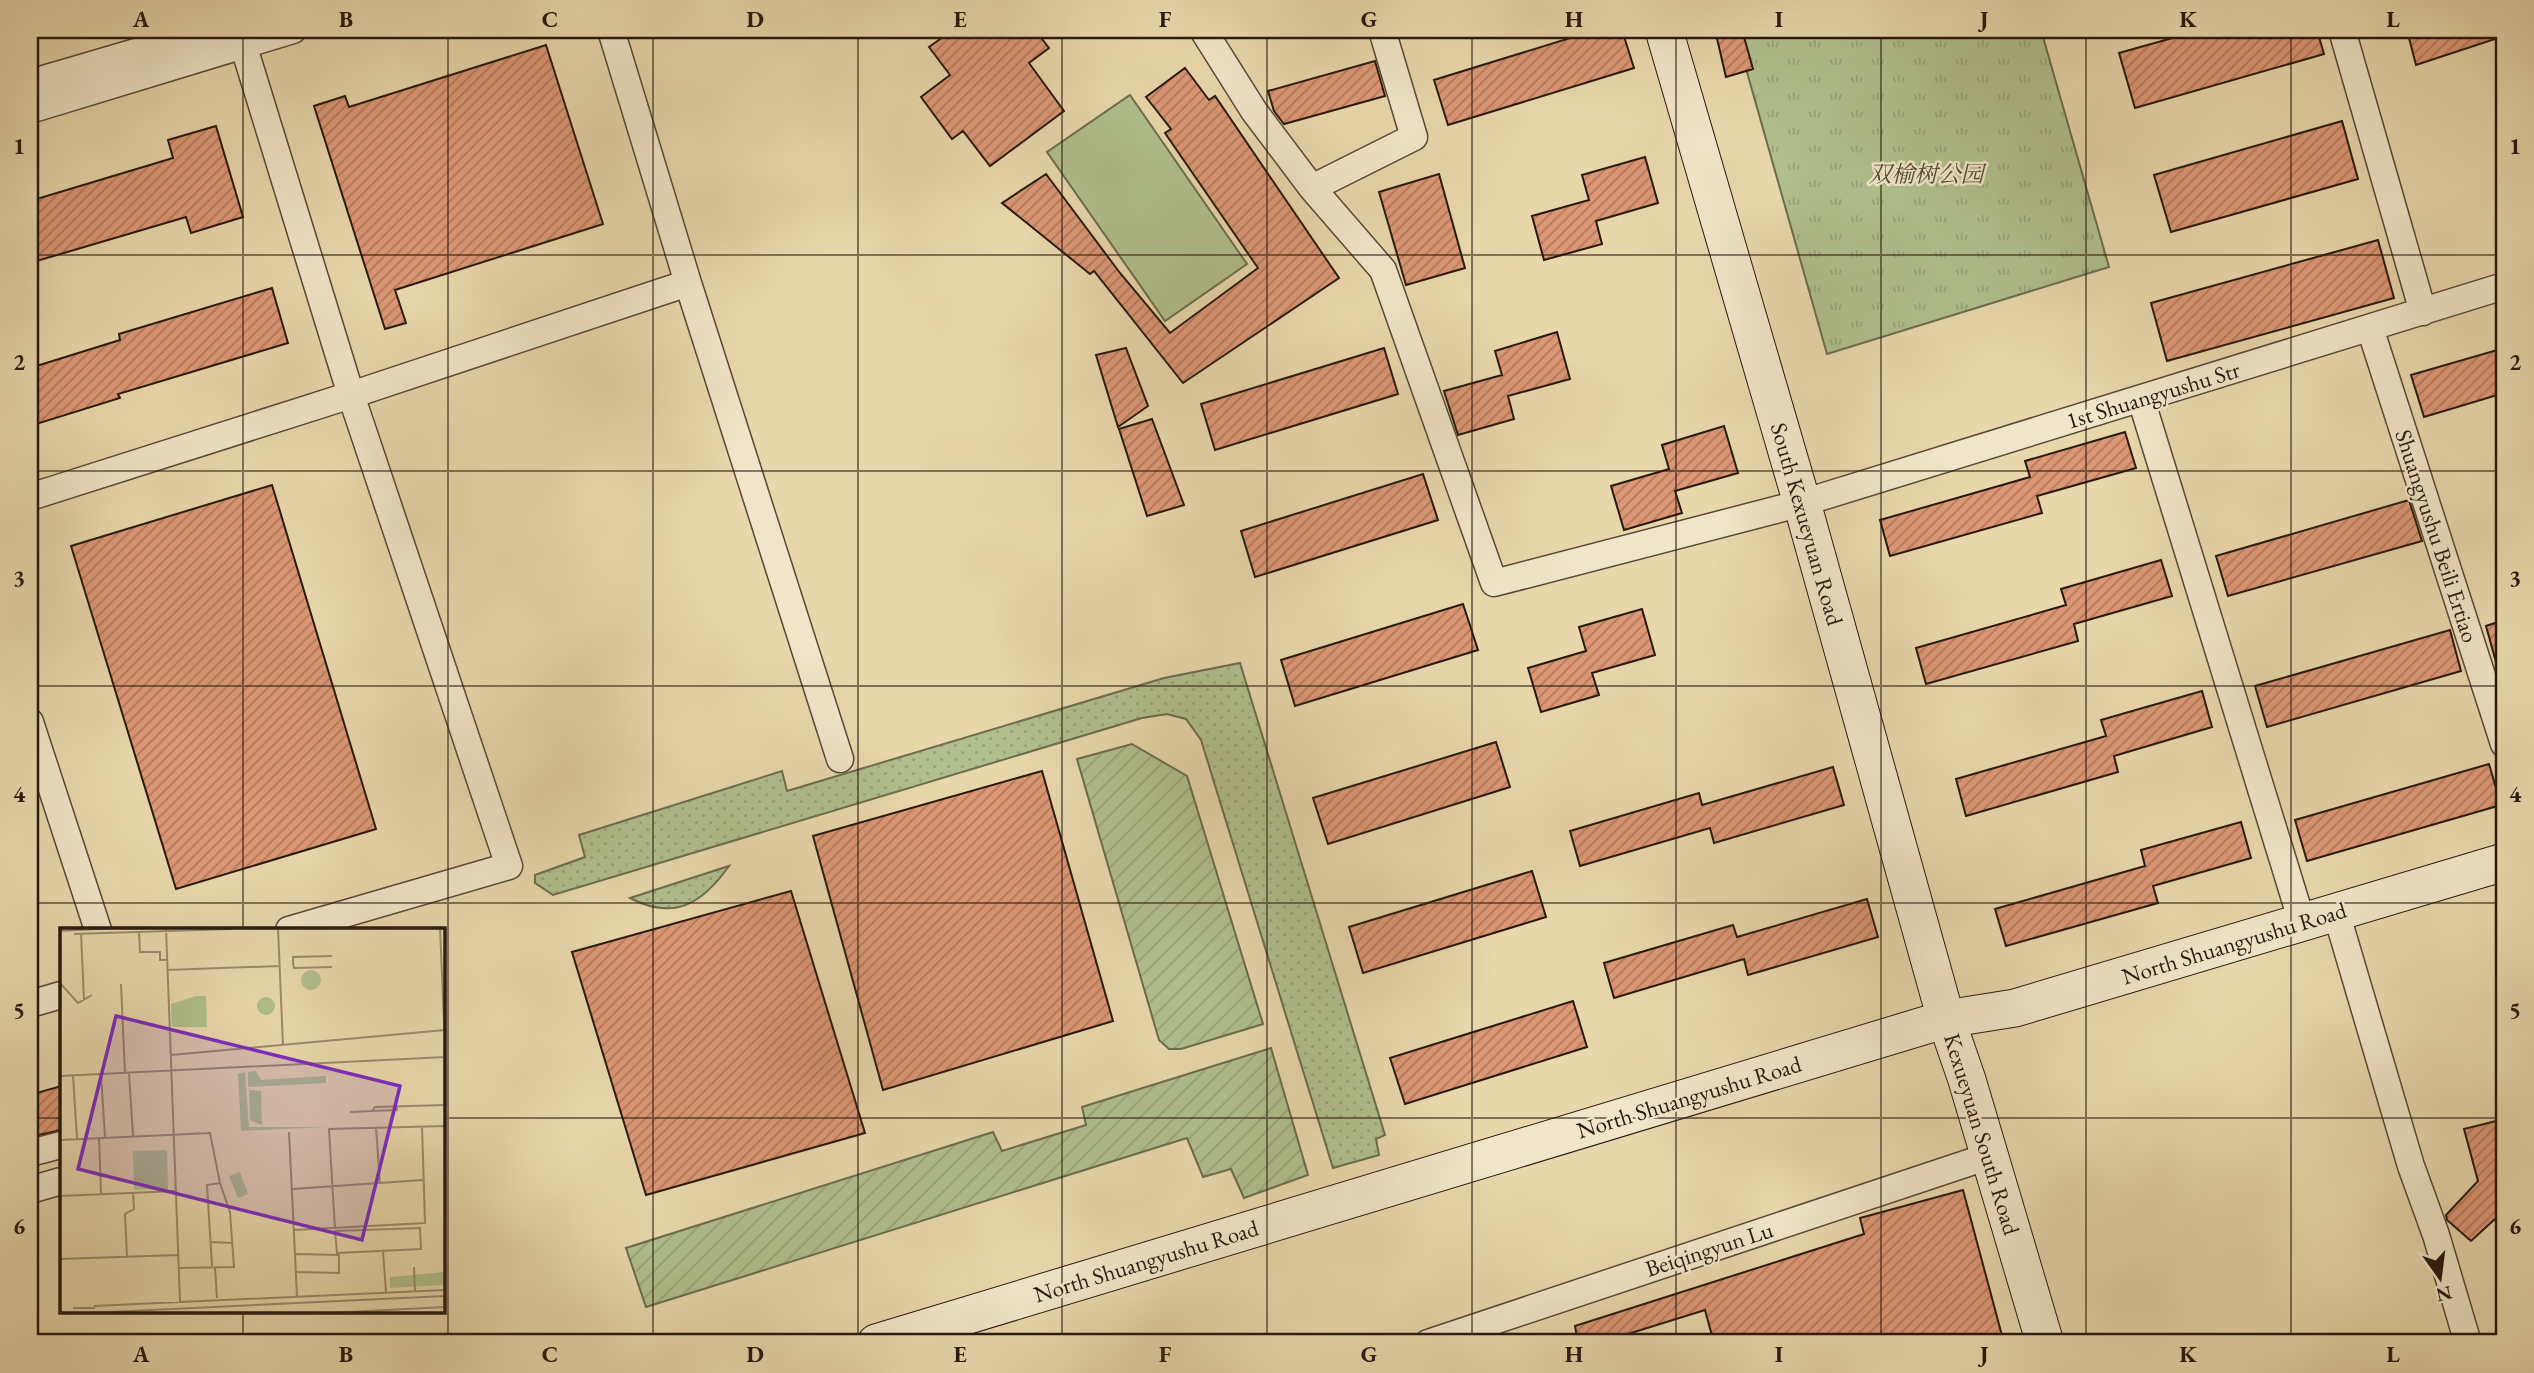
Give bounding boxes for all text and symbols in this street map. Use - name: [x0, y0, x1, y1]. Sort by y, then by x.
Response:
- text: A: [132, 4, 150, 34]
- text: B: [339, 4, 353, 34]
- text: C: [542, 4, 558, 34]
- text: D: [746, 4, 764, 34]
- text: E: [953, 4, 967, 34]
- text: F: [1159, 4, 1172, 34]
- text: G: [1361, 4, 1377, 34]
- text: H: [1565, 4, 1583, 34]
- text: I: [1775, 4, 1783, 34]
- text: J: [1978, 4, 1989, 34]
- text: K: [2179, 4, 2197, 34]
- text: L: [2386, 4, 2400, 34]
- text: 1: [13, 131, 25, 161]
- text: 1: [2509, 131, 2521, 161]
- park label: 双榆树公园: [1869, 159, 1988, 189]
- text: 2: [13, 347, 25, 377]
- text: 2: [2509, 347, 2521, 377]
- street label: 1st Shuangyushu Str: [2063, 354, 2244, 436]
- street label: South Kexueyuan Road: [1764, 419, 1850, 629]
- street label: Shuangyushu Beili Ertiao: [2388, 426, 2486, 646]
- text: 3: [13, 563, 25, 593]
- text: 3: [2509, 563, 2521, 593]
- text: 4: [13, 779, 26, 809]
- text: 4: [2509, 779, 2522, 809]
- street label: North Shuangyushu Road: [2118, 894, 2350, 991]
- inset map: [60, 928, 444, 1314]
- text: 5: [13, 995, 25, 1025]
- text: 5: [2509, 995, 2521, 1025]
- street label: Kexueyuan South Road: [1937, 1029, 2027, 1239]
- street label: North Shuangyushu Road: [1573, 1048, 1805, 1145]
- text: 6: [13, 1211, 25, 1241]
- text: 6: [2509, 1211, 2521, 1241]
- street label: North Shuangyushu Road: [1030, 1212, 1262, 1309]
- street label: Beiqingyun Lu: [1641, 1214, 1777, 1284]
- north arrow: [2404, 1244, 2474, 1314]
- text: N: [2433, 1280, 2454, 1308]
- text: A: [132, 1339, 150, 1369]
- text: B: [339, 1339, 353, 1369]
- text: C: [542, 1339, 558, 1369]
- text: D: [746, 1339, 764, 1369]
- text: E: [953, 1339, 967, 1369]
- text: F: [1159, 1339, 1172, 1369]
- text: G: [1361, 1339, 1377, 1369]
- text: H: [1565, 1339, 1583, 1369]
- text: I: [1775, 1339, 1783, 1369]
- text: J: [1978, 1339, 1989, 1369]
- text: K: [2179, 1339, 2197, 1369]
- text: L: [2386, 1339, 2400, 1369]

